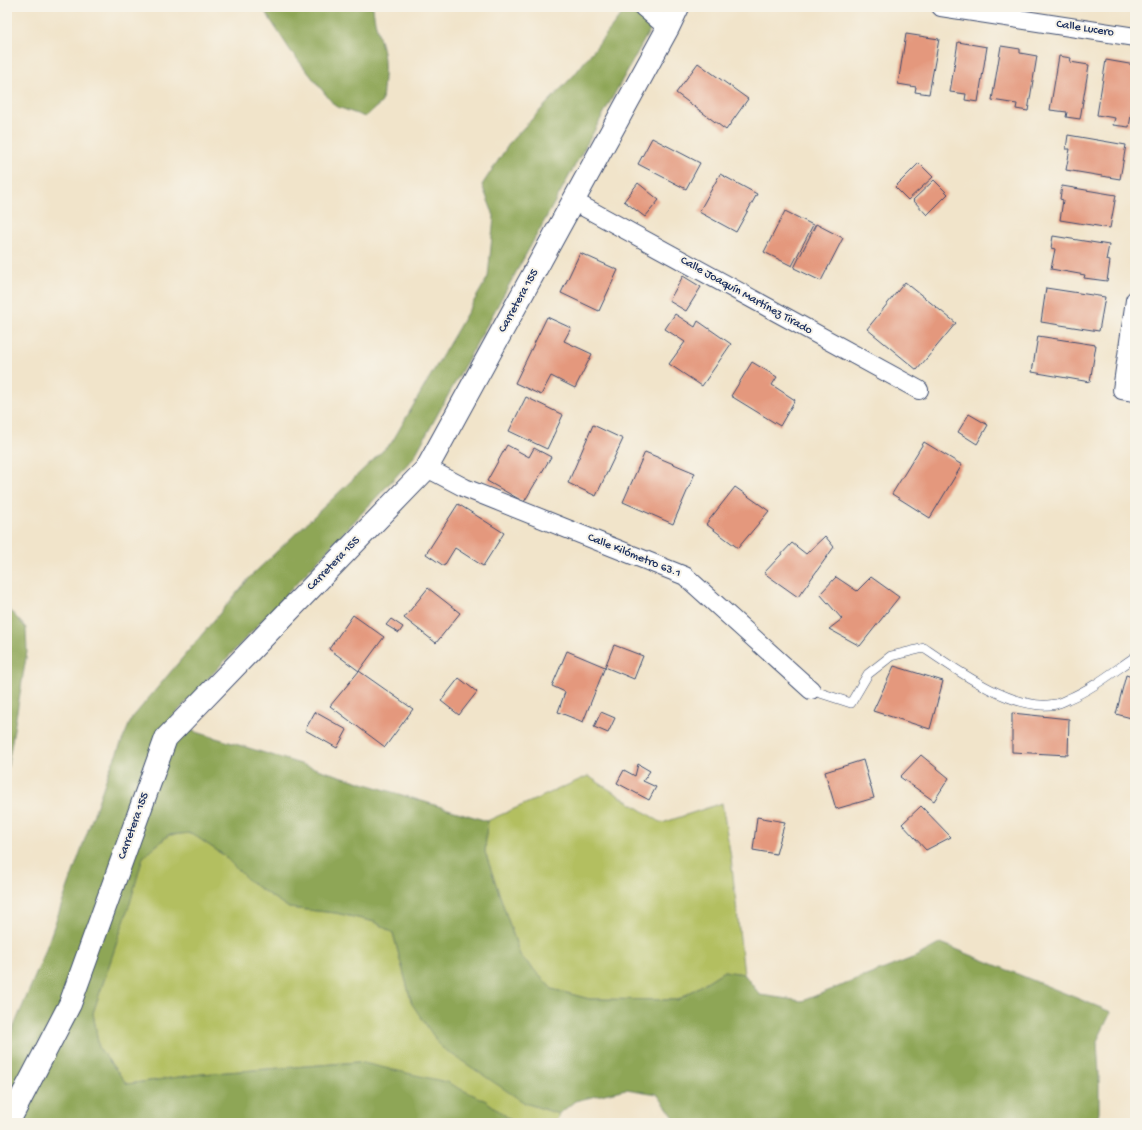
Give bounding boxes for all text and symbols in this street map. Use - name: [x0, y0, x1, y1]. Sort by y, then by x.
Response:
- street label: Calle Lucero: [1055, 18, 1115, 40]
- street label: Calle Joaquín Martínez Tirado: [678, 254, 814, 338]
- street label: Carretera 155: [496, 267, 542, 335]
- street label: Calle Kilómetro 63.1: [585, 531, 683, 581]
- street label: Carretera 155: [305, 534, 363, 594]
- street label: Carretera 155: [115, 791, 153, 861]

